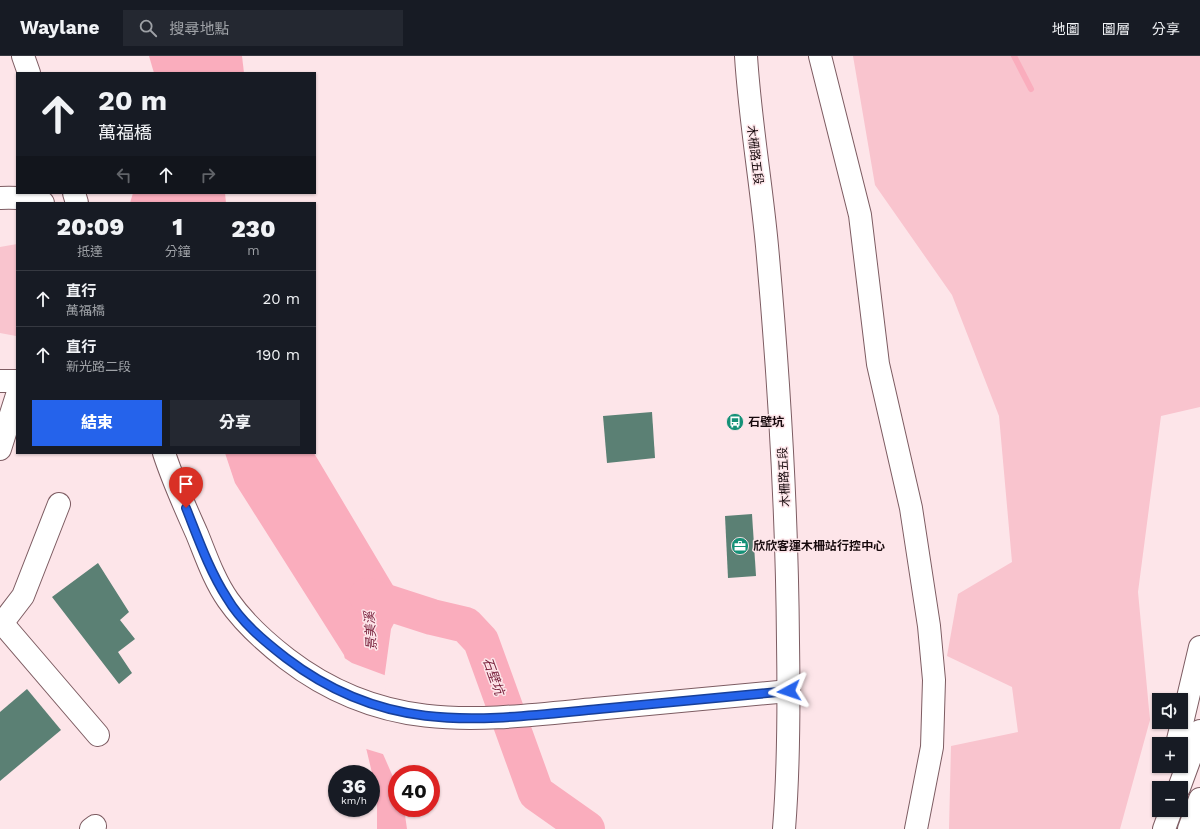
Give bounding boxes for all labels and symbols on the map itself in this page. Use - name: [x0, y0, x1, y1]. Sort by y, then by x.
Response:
- street label: 木柵路五段: [744, 124, 766, 186]
- bus stop icon: 石壁坑: [725, 412, 745, 432]
- place label: 石壁坑: [748, 415, 784, 429]
- street label: 木柵路五段: [775, 447, 793, 507]
- pin: [169, 467, 203, 508]
- office icon: 欣欣客運木柵站行控中心: [730, 536, 750, 556]
- place label: 欣欣客運木柵站行控中心: [753, 539, 885, 553]
- water label: 景美溪: [362, 609, 379, 651]
- water label: 石壁坑: [480, 655, 508, 699]
- position arrow: [768, 670, 810, 712]
- speed limit sign: 40: [388, 765, 440, 817]

